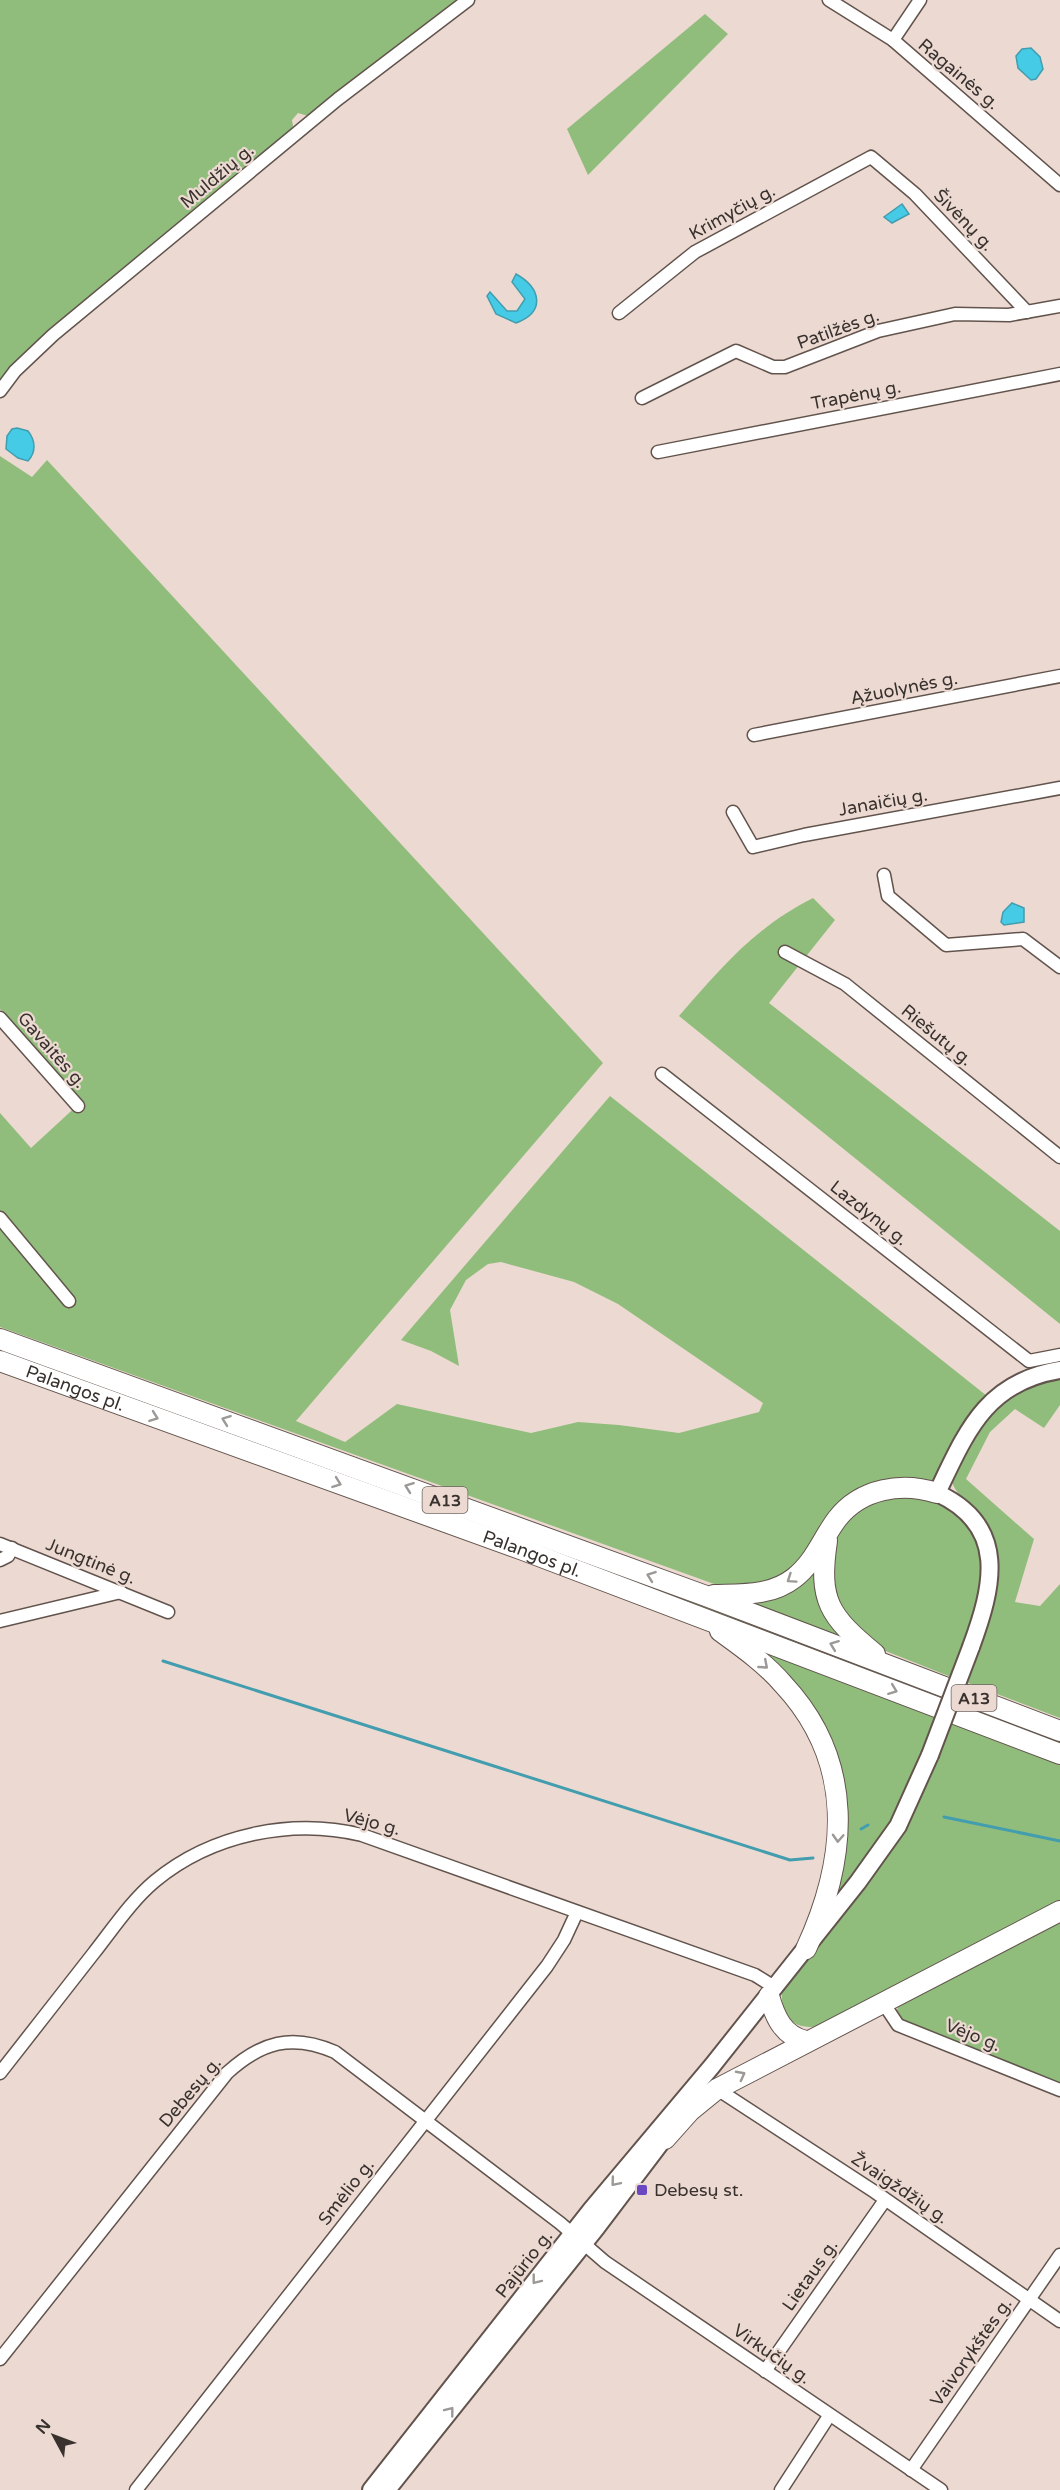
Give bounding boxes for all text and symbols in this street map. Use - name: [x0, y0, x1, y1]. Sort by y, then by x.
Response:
- street label: Ragainės g.: [914, 34, 1004, 114]
- street label: Muldžių g.: [176, 139, 258, 213]
- street label: Krimyčių g.: [685, 179, 779, 245]
- street label: Šivėnų g.: [929, 184, 999, 256]
- street label: Patilžės g.: [794, 304, 882, 354]
- street label: Trapėnų g.: [809, 376, 903, 414]
- street label: Ąžuolynės g.: [848, 667, 960, 709]
- street label: Janaičių g.: [837, 783, 929, 821]
- street label: Riešutų g.: [897, 999, 977, 1071]
- street label: Gavaitės g.: [13, 1007, 91, 1093]
- street label: Lazdynų g.: [826, 1176, 912, 1250]
- street label: Palangos pl.: [23, 1360, 128, 1416]
- one-way arrow: [148, 1409, 159, 1422]
- one-way arrow: [221, 1415, 232, 1428]
- one-way arrow: [331, 1475, 342, 1488]
- one-way arrow: [404, 1482, 415, 1494]
- road number: A13: [422, 1487, 468, 1513]
- street label: Palangos pl.: [480, 1525, 585, 1582]
- street label: Jungtinė g.: [43, 1533, 139, 1589]
- one-way arrow: [646, 1570, 657, 1583]
- one-way arrow: [786, 1572, 797, 1583]
- one-way arrow: [829, 1639, 839, 1652]
- one-way arrow: [757, 1658, 768, 1669]
- one-way arrow: [887, 1683, 898, 1695]
- road number: A13: [952, 1685, 996, 1711]
- street label: Vėjo g.: [341, 1804, 403, 1840]
- one-way arrow: [832, 1833, 845, 1842]
- street label: Vėjo g.: [942, 2014, 1004, 2056]
- street label: Debesų g.: [154, 2052, 226, 2132]
- one-way arrow: [735, 2071, 746, 2083]
- street label: Žvaigždžių g.: [847, 2147, 953, 2229]
- street label: Smėlio g.: [313, 2154, 379, 2230]
- one-way arrow: [611, 2175, 622, 2186]
- place label: Debesų st.: [654, 2179, 743, 2201]
- marker: Debesų st.: [635, 2183, 649, 2197]
- street label: Pajūrio g.: [491, 2226, 557, 2302]
- street label: Lietaus g.: [777, 2235, 843, 2315]
- one-way arrow: [533, 2273, 544, 2284]
- street label: Vaivorykštės g.: [925, 2293, 1017, 2411]
- street label: Virkučių g.: [729, 2319, 815, 2389]
- north arrow: [24, 2406, 84, 2466]
- one-way arrow: [442, 2407, 453, 2418]
- text: N: [32, 2415, 55, 2438]

